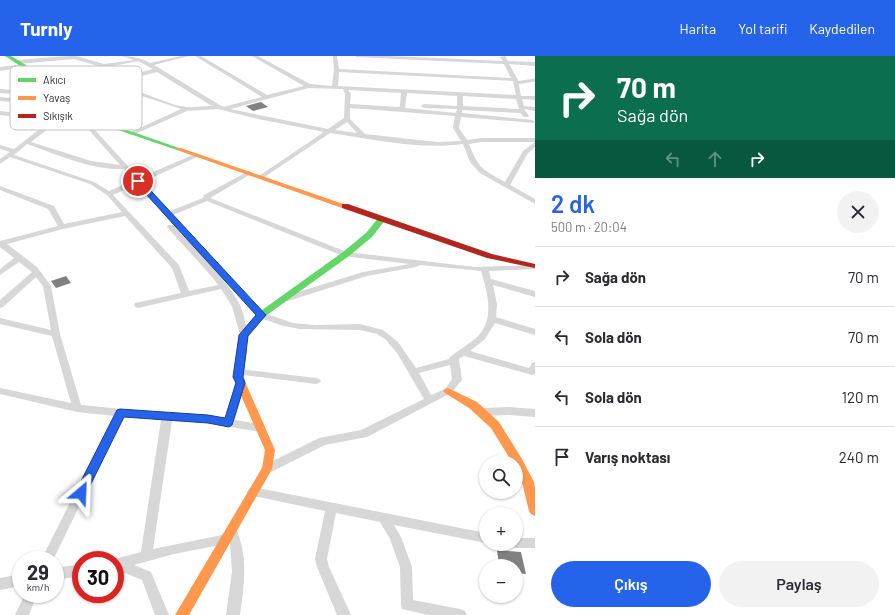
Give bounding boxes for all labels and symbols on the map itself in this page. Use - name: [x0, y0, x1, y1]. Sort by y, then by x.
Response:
- legend: [10, 66, 142, 130]
- text: Akıcı: [43, 73, 66, 86]
- text: Yavaş: [43, 91, 70, 104]
- text: Sıkışık: [43, 109, 73, 122]
- pin: [121, 164, 155, 198]
- position arrow: [60, 472, 102, 514]
- speed limit sign: 30: [72, 551, 124, 603]

